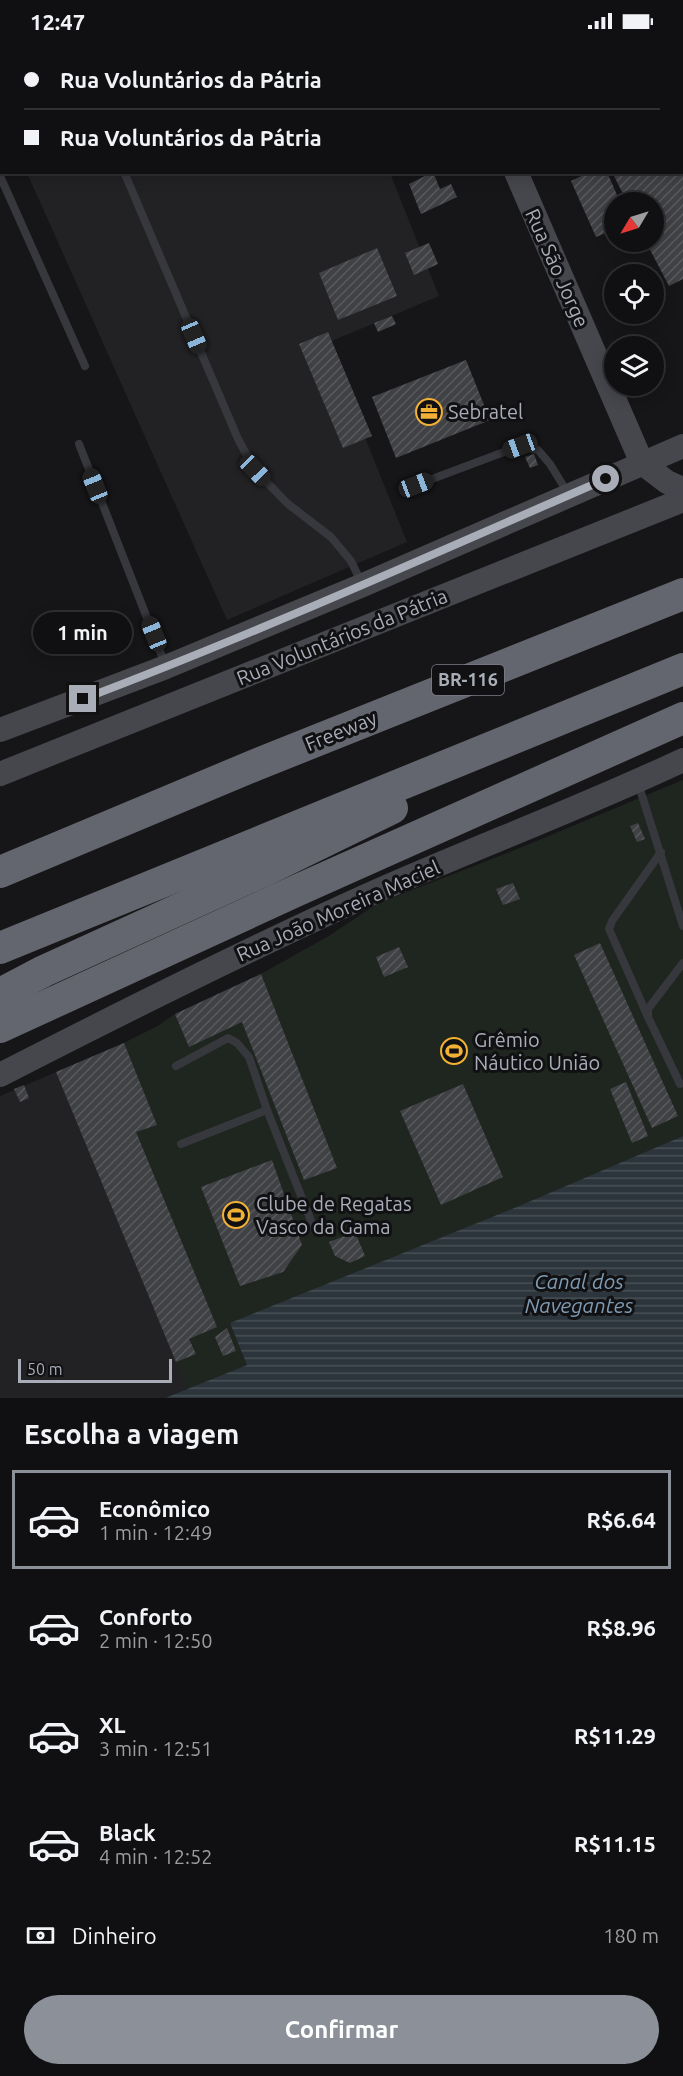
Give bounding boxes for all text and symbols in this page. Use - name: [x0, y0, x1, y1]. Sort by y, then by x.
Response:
- text: 12:47: [30, 9, 85, 34]
- text: Rua Voluntários da Pátria: [60, 67, 322, 92]
- text: Rua Voluntários da Pátria: [60, 125, 322, 150]
- north arrow: [604, 192, 664, 252]
- map controls: [604, 192, 664, 396]
- street label: Rua São Jorge: [521, 205, 594, 331]
- button: locate: [604, 264, 664, 324]
- car: [179, 316, 209, 356]
- button: layers: [604, 336, 664, 396]
- office icon: Sebratel: [414, 397, 444, 427]
- place label: Sebratel: [448, 400, 523, 423]
- car: [500, 431, 540, 461]
- car: [236, 451, 274, 489]
- route start: [592, 465, 619, 492]
- car: [80, 466, 110, 506]
- car: [396, 470, 436, 500]
- street label: Rua Voluntários da Pátria: [233, 584, 451, 689]
- callout: 1 min: [34, 612, 132, 654]
- car: [139, 614, 169, 654]
- text: 1 min: [57, 621, 108, 644]
- road number: BR-116: [432, 665, 504, 695]
- route end: [69, 685, 96, 712]
- street label: Freeway: [302, 706, 380, 755]
- street label: Rua João Moreira Maciel: [233, 855, 443, 966]
- place label: Grêmio Náutico União: [474, 1028, 600, 1074]
- sports icon: Grêmio Náutico União: [439, 1036, 469, 1066]
- place label: Clube de Regatas Vasco da Gama: [256, 1192, 412, 1238]
- sports icon: Clube de Regatas Vasco da Gama: [221, 1200, 251, 1230]
- water label: Canal dos Navegantes: [525, 1269, 633, 1317]
- scale bar: [18, 1356, 172, 1384]
- text: 50 m: [27, 1360, 63, 1378]
- text: Escolha a viagem: [24, 1419, 239, 1449]
- icon: car: [27, 1493, 81, 1547]
- text: Econômico: [99, 1496, 210, 1521]
- text: R$6.64: [587, 1507, 656, 1532]
- text: 1 min · 12:49: [99, 1521, 213, 1544]
- icon: car: [27, 1601, 81, 1655]
- text: Conforto: [99, 1604, 193, 1629]
- text: R$8.96: [587, 1615, 656, 1640]
- text: 2 min · 12:50: [99, 1629, 213, 1652]
- icon: car: [27, 1709, 81, 1763]
- text: XL: [99, 1712, 126, 1737]
- text: R$11.29: [574, 1723, 656, 1748]
- text: 3 min · 12:51: [99, 1737, 213, 1760]
- icon: car: [27, 1817, 81, 1871]
- text: Black: [99, 1820, 156, 1845]
- text: R$11.15: [574, 1831, 656, 1856]
- text: 4 min · 12:52: [99, 1845, 213, 1868]
- icon: cash: [24, 1919, 57, 1952]
- text: Dinheiro: [72, 1923, 157, 1948]
- text: 180 m: [603, 1924, 659, 1947]
- button: Confirmar: [24, 1995, 659, 2064]

